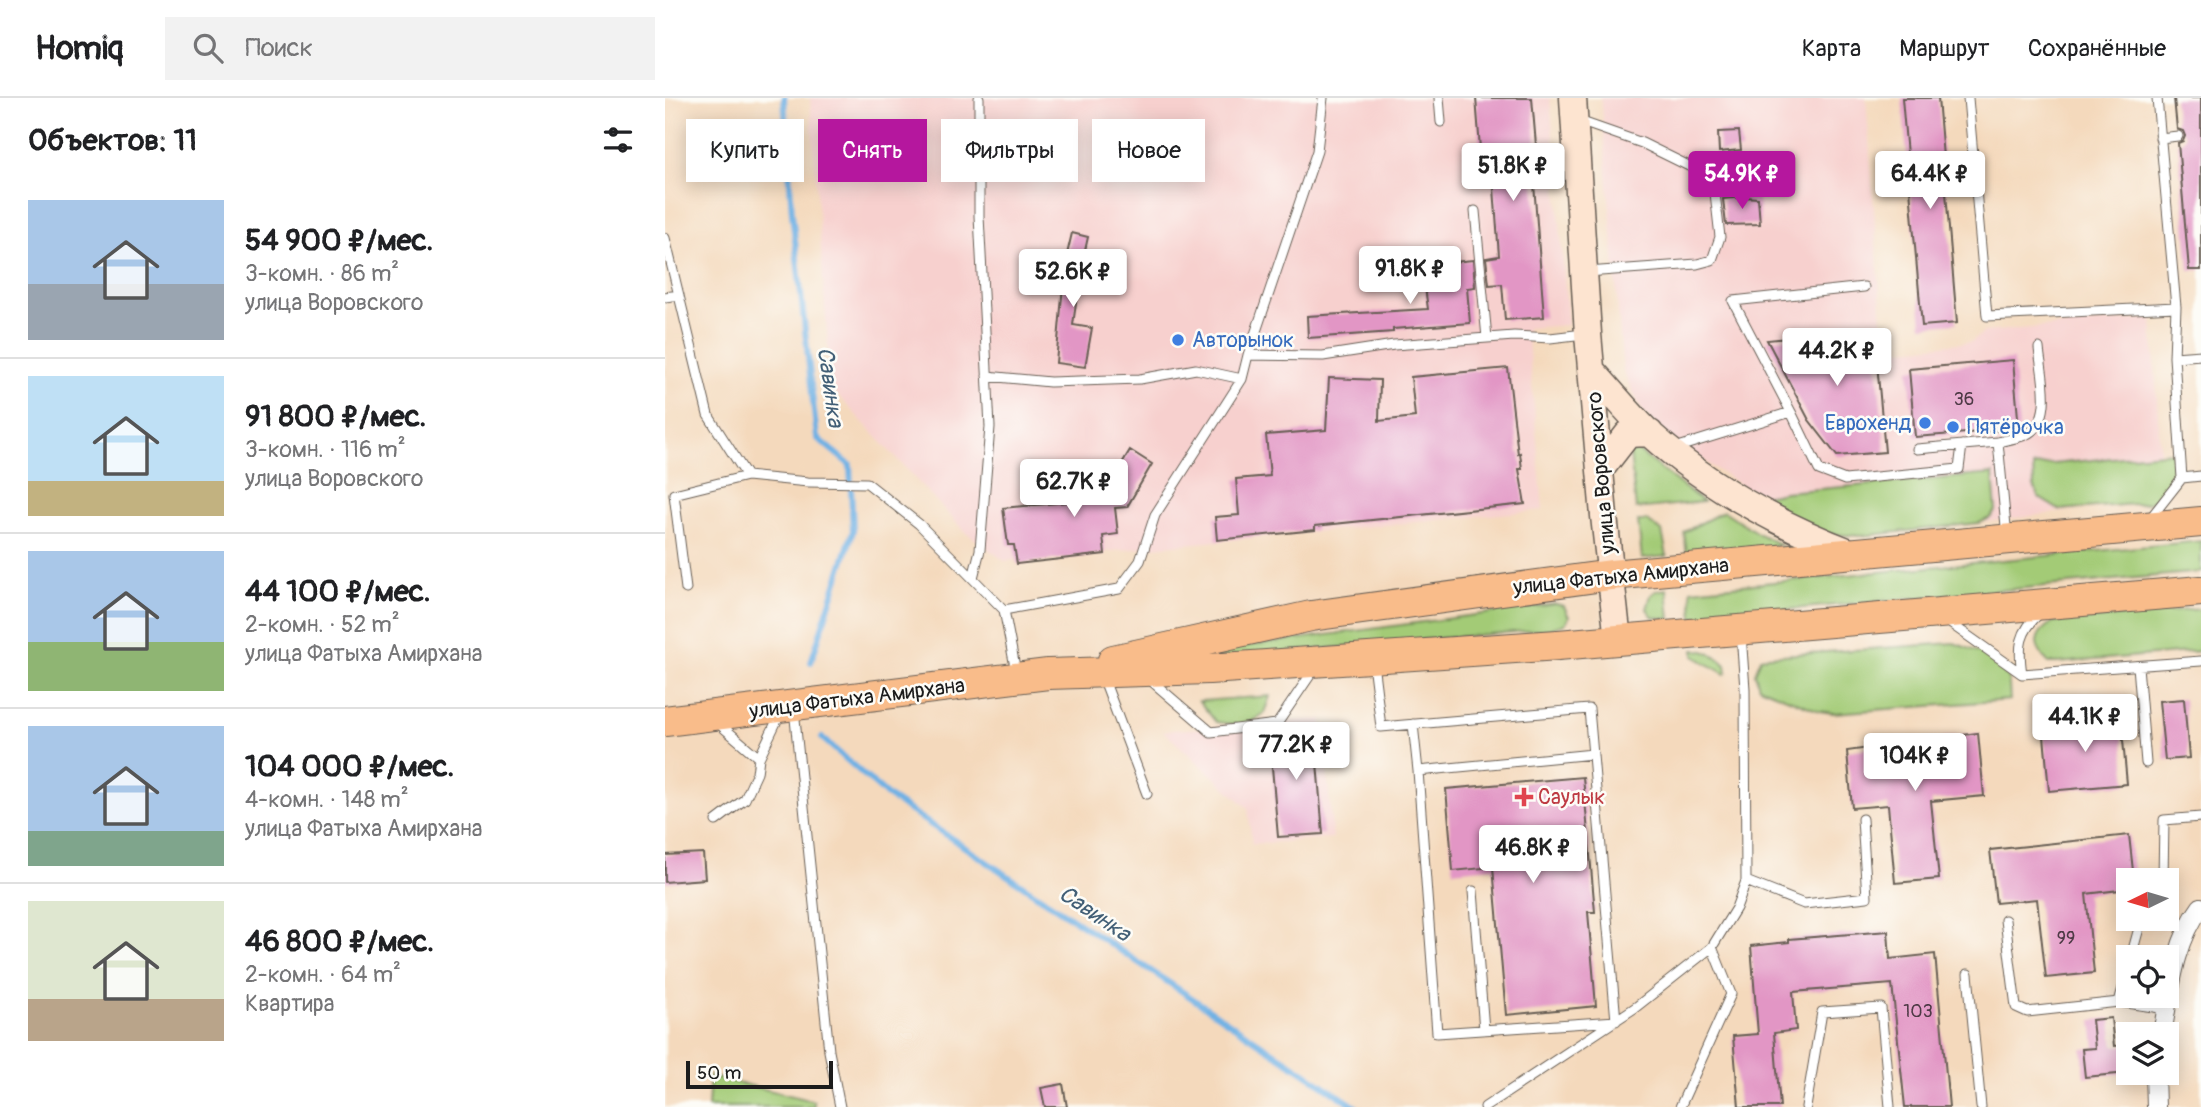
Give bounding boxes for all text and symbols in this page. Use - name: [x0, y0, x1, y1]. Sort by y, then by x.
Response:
- search box: [165, 17, 655, 80]
- text: Homiq: [35, 28, 123, 69]
- icon: search: [189, 29, 227, 67]
- text: Поиск: [245, 32, 313, 64]
- text: Карта: [1802, 34, 1861, 63]
- text: Маршрут: [1899, 34, 1990, 63]
- text: Сохранённые: [2028, 34, 2166, 63]
- chip: Купить: [686, 119, 804, 182]
- chip: Снять: [818, 119, 927, 182]
- chip: Фильтры: [941, 119, 1078, 182]
- chip: Новое: [1092, 119, 1205, 182]
- icon: filters: [599, 121, 637, 159]
- text: Объектов: 11: [28, 122, 197, 159]
- pin: 51.8K ₽: [1448, 144, 1578, 203]
- text: 51.8K ₽: [1478, 151, 1548, 180]
- pin: 54.9K ₽: [1677, 152, 1807, 211]
- pin: 64.4K ₽: [1865, 152, 1995, 211]
- text: 54.9K ₽: [1704, 159, 1780, 188]
- text: 64.4K ₽: [1891, 159, 1969, 188]
- text: 54 900 ₽/мес.: [245, 222, 433, 259]
- icon: home: [84, 228, 168, 312]
- pin: 91.8K ₽: [1345, 246, 1475, 306]
- pin: 52.6K ₽: [1008, 250, 1138, 309]
- text: 91.8K ₽: [1375, 254, 1445, 283]
- text: 52.6K ₽: [1035, 257, 1111, 286]
- text: 3-комн. · 86 m²: [245, 259, 399, 288]
- text: улица Воровского: [245, 288, 423, 317]
- place label: Авторынок: [1192, 327, 1294, 354]
- pin: 44.2K ₽: [1772, 328, 1902, 388]
- marker: Авторынок: [1170, 332, 1186, 348]
- text: 44.2K ₽: [1798, 336, 1876, 365]
- water label: Савинка: [811, 345, 851, 430]
- house number: 36: [1954, 388, 1974, 411]
- street label: улица Воровского: [1581, 391, 1622, 556]
- text: 91 800 ₽/мес.: [245, 398, 426, 435]
- icon: home: [84, 404, 168, 488]
- place label: Еврохенд: [1825, 410, 1911, 437]
- place label: Пятёрочка: [1967, 414, 2064, 441]
- marker: Еврохенд: [1917, 415, 1933, 431]
- marker: Пятёрочка: [1945, 419, 1961, 435]
- text: 3-комн. · 116 m²: [245, 435, 406, 464]
- pin: 62.7K ₽: [1009, 460, 1139, 519]
- text: улица Воровского: [245, 464, 423, 493]
- text: 62.7K ₽: [1036, 467, 1112, 496]
- street label: улица Фатыха Амирхана: [1511, 552, 1730, 601]
- text: 44 100 ₽/мес.: [245, 573, 431, 610]
- icon: home: [84, 579, 168, 663]
- text: 2-комн. · 52 m²: [245, 610, 400, 639]
- text: улица Фатыха Амирхана: [245, 639, 482, 668]
- street label: улица Фатыха Амирхана: [747, 672, 966, 725]
- pin: 44.1K ₽: [2020, 694, 2150, 754]
- text: 44.1K ₽: [2048, 702, 2122, 731]
- pin: 77.2K ₽: [1231, 722, 1361, 782]
- text: 77.2K ₽: [1259, 730, 1333, 759]
- pin: 104K ₽: [1858, 734, 1972, 793]
- text: 104K ₽: [1880, 741, 1950, 770]
- text: 104 000 ₽/мес.: [245, 748, 454, 785]
- icon: home: [84, 754, 168, 838]
- place label: Саулык: [1538, 784, 1605, 811]
- text: 4-комн. · 148 m²: [245, 785, 409, 814]
- marker: Саулык: [1516, 789, 1532, 805]
- text: улица Фатыха Амирхана: [245, 814, 482, 843]
- pin: 46.8K ₽: [1468, 826, 1598, 885]
- text: 46.8K ₽: [1495, 833, 1571, 862]
- north arrow: [2116, 868, 2179, 931]
- map controls: [2116, 868, 2179, 1085]
- water label: Савинка: [1053, 879, 1137, 949]
- text: 46 800 ₽/мес.: [245, 923, 434, 960]
- house number: 99: [2057, 927, 2075, 950]
- icon: home: [84, 929, 168, 1013]
- button: locate: [2116, 945, 2179, 1008]
- text: 2-комн. · 64 m²: [245, 960, 401, 989]
- text: Квартира: [245, 989, 334, 1018]
- house number: 103: [1903, 1000, 1933, 1023]
- button: layers: [2116, 1022, 2179, 1085]
- scale bar: [686, 1058, 833, 1090]
- text: 50 m: [697, 1061, 741, 1085]

